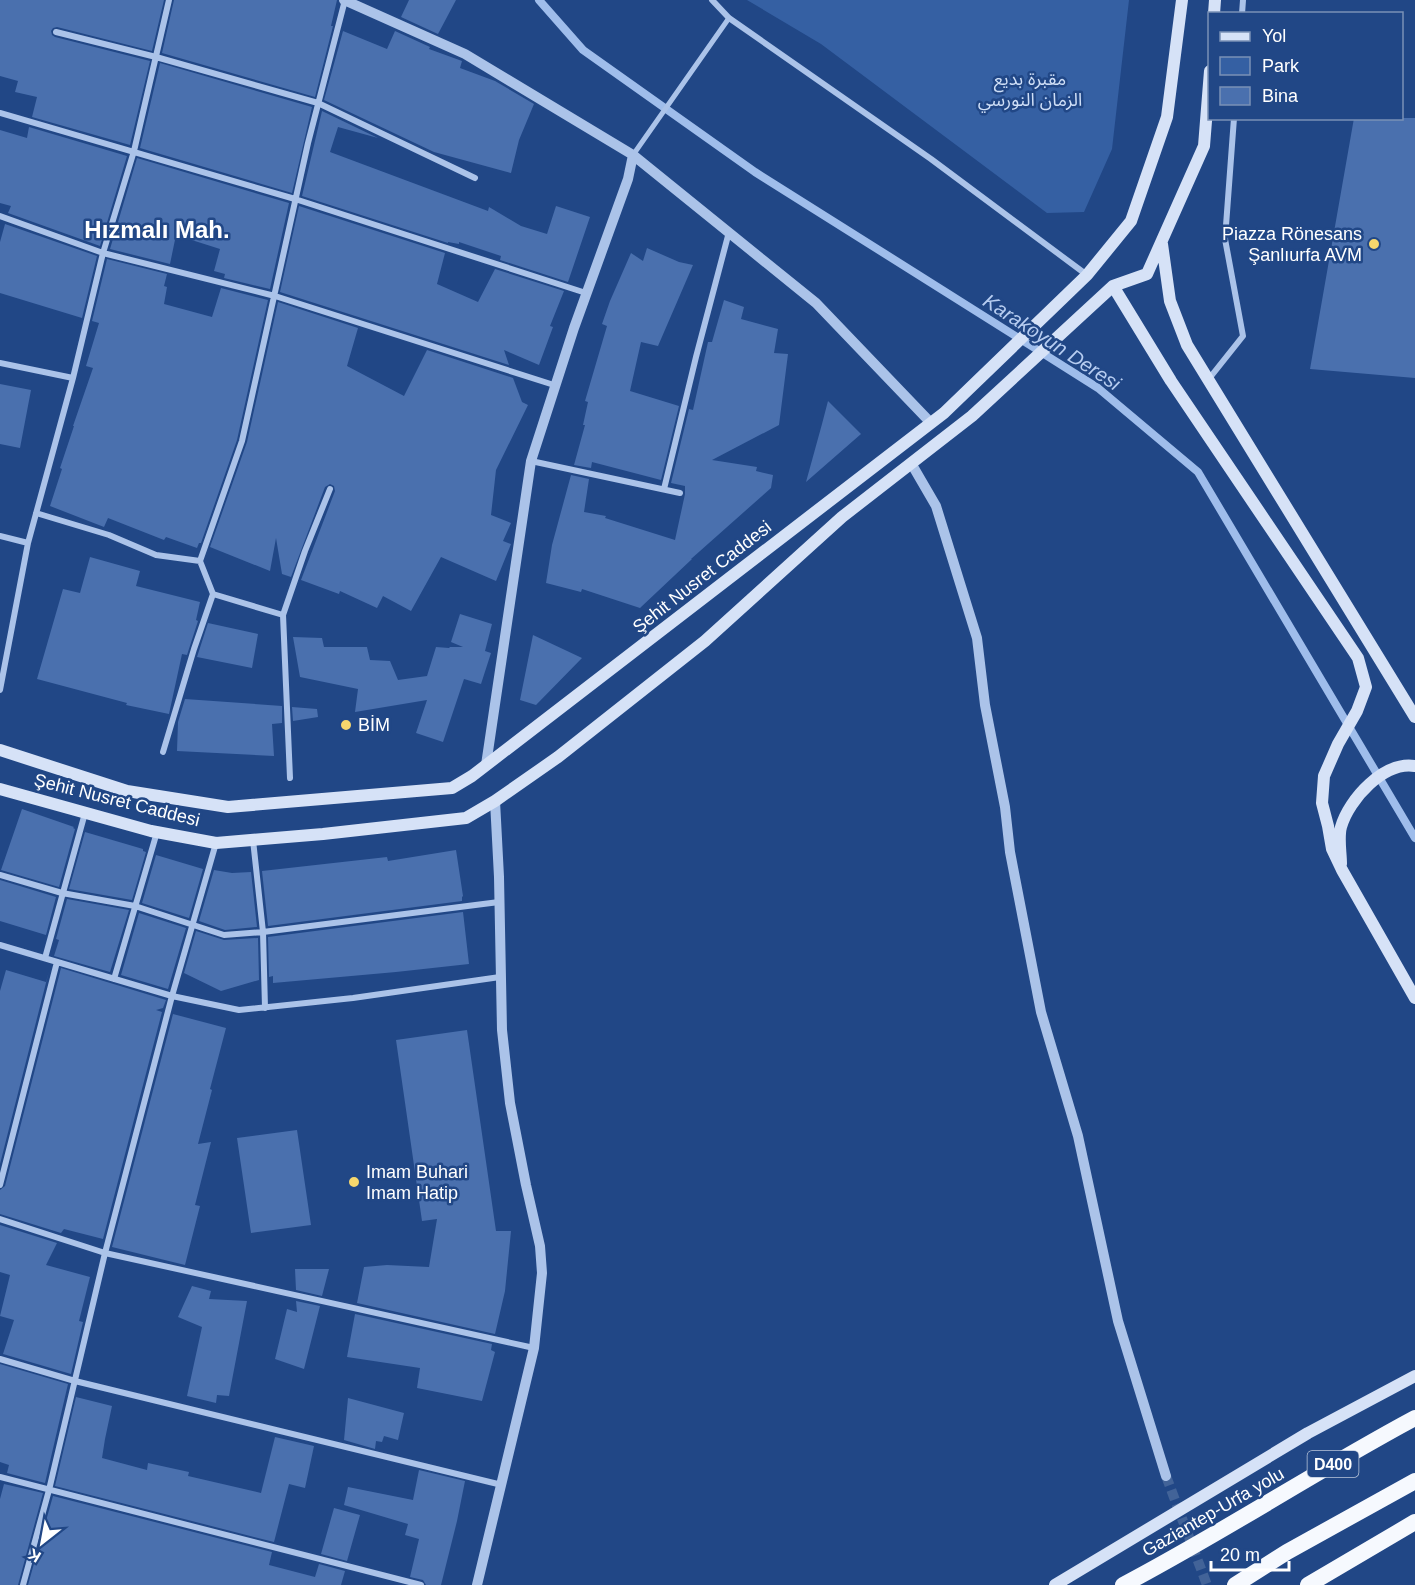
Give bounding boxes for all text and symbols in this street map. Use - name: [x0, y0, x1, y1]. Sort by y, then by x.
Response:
- legend: [1208, 12, 1403, 120]
- text: Yol: [1262, 26, 1286, 46]
- text: Park: [1262, 56, 1300, 76]
- park label: مقبرة بديع الزمان النورسي: [978, 69, 1082, 113]
- text: Bina: [1262, 86, 1299, 106]
- district label: Hızmalı Mah.: [84, 216, 230, 243]
- place label: Piazza Rönesans Şanlıurfa AVM: [1222, 224, 1362, 265]
- marker: Piazza Rönesans Şanlıurfa AVM: [1367, 237, 1381, 251]
- water label: Karakoyun Deresi: [979, 289, 1125, 395]
- street label: Şehit Nusret Caddesi: [629, 517, 775, 637]
- place label: BİM: [358, 715, 390, 735]
- marker: BİM: [339, 718, 353, 732]
- street label: Şehit Nusret Caddesi: [32, 770, 202, 830]
- place label: Imam Buhari Imam Hatip: [366, 1162, 468, 1203]
- marker: Imam Buhari Imam Hatip: [347, 1175, 361, 1189]
- road number: D400: [1308, 1451, 1358, 1477]
- street label: Gaziantep-Urfa yolu: [1139, 1463, 1287, 1561]
- north arrow: [12, 1513, 72, 1573]
- scale bar: [1211, 1534, 1289, 1572]
- text: K: [25, 1545, 44, 1566]
- text: 20 m: [1220, 1545, 1260, 1565]

